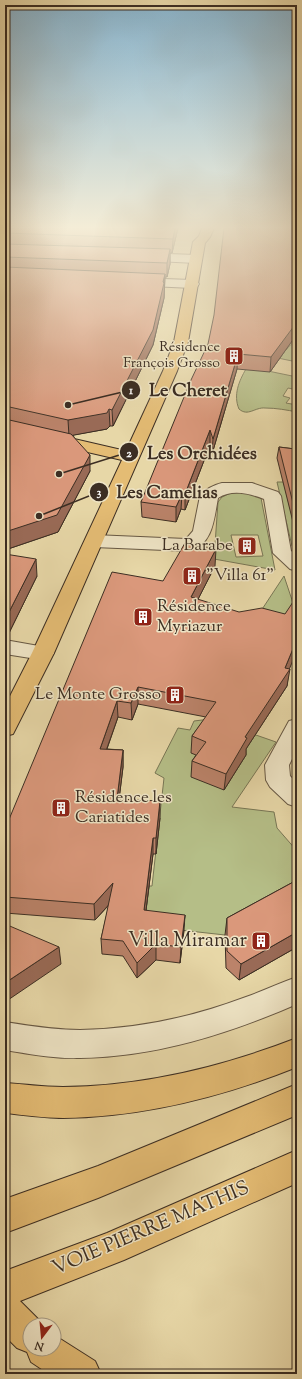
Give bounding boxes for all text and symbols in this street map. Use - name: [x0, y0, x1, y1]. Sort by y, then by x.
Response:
- place label: Résidence François Grosso: [123, 338, 220, 374]
- building icon: Résidence François Grosso: [223, 345, 245, 367]
- callout: Le Cheret: [121, 375, 235, 405]
- text: Le Cheret: [149, 379, 228, 405]
- text: 1: [128, 382, 134, 400]
- callout: Les Orchidées: [119, 437, 265, 467]
- text: Les Orchidées: [147, 442, 257, 468]
- text: 2: [126, 445, 132, 463]
- callout: Les Camelias: [89, 477, 226, 507]
- text: Les Camelias: [116, 481, 218, 507]
- text: 3: [97, 484, 102, 502]
- place label: La Barabe: [162, 534, 233, 558]
- building icon: La Barabe: [236, 535, 258, 557]
- place label: "Villa 61": [206, 564, 274, 588]
- building icon: "Villa 61": [181, 565, 203, 587]
- place label: Résidence Myriazur: [157, 595, 231, 639]
- building icon: Résidence Myriazur: [132, 606, 154, 628]
- place label: Le Monte Grosso: [35, 683, 161, 707]
- building icon: Le Monte Grosso: [164, 684, 186, 706]
- place label: Résidence les Cariatides: [75, 786, 172, 830]
- building icon: Résidence les Cariatides: [50, 797, 72, 819]
- place label: Villa Miramar: [128, 927, 247, 956]
- building icon: Villa Miramar: [250, 930, 272, 952]
- street label: VOIE PIERRE MATHIS: [48, 1174, 254, 1284]
- north arrow: [22, 1317, 62, 1357]
- text: N: [33, 1337, 47, 1355]

